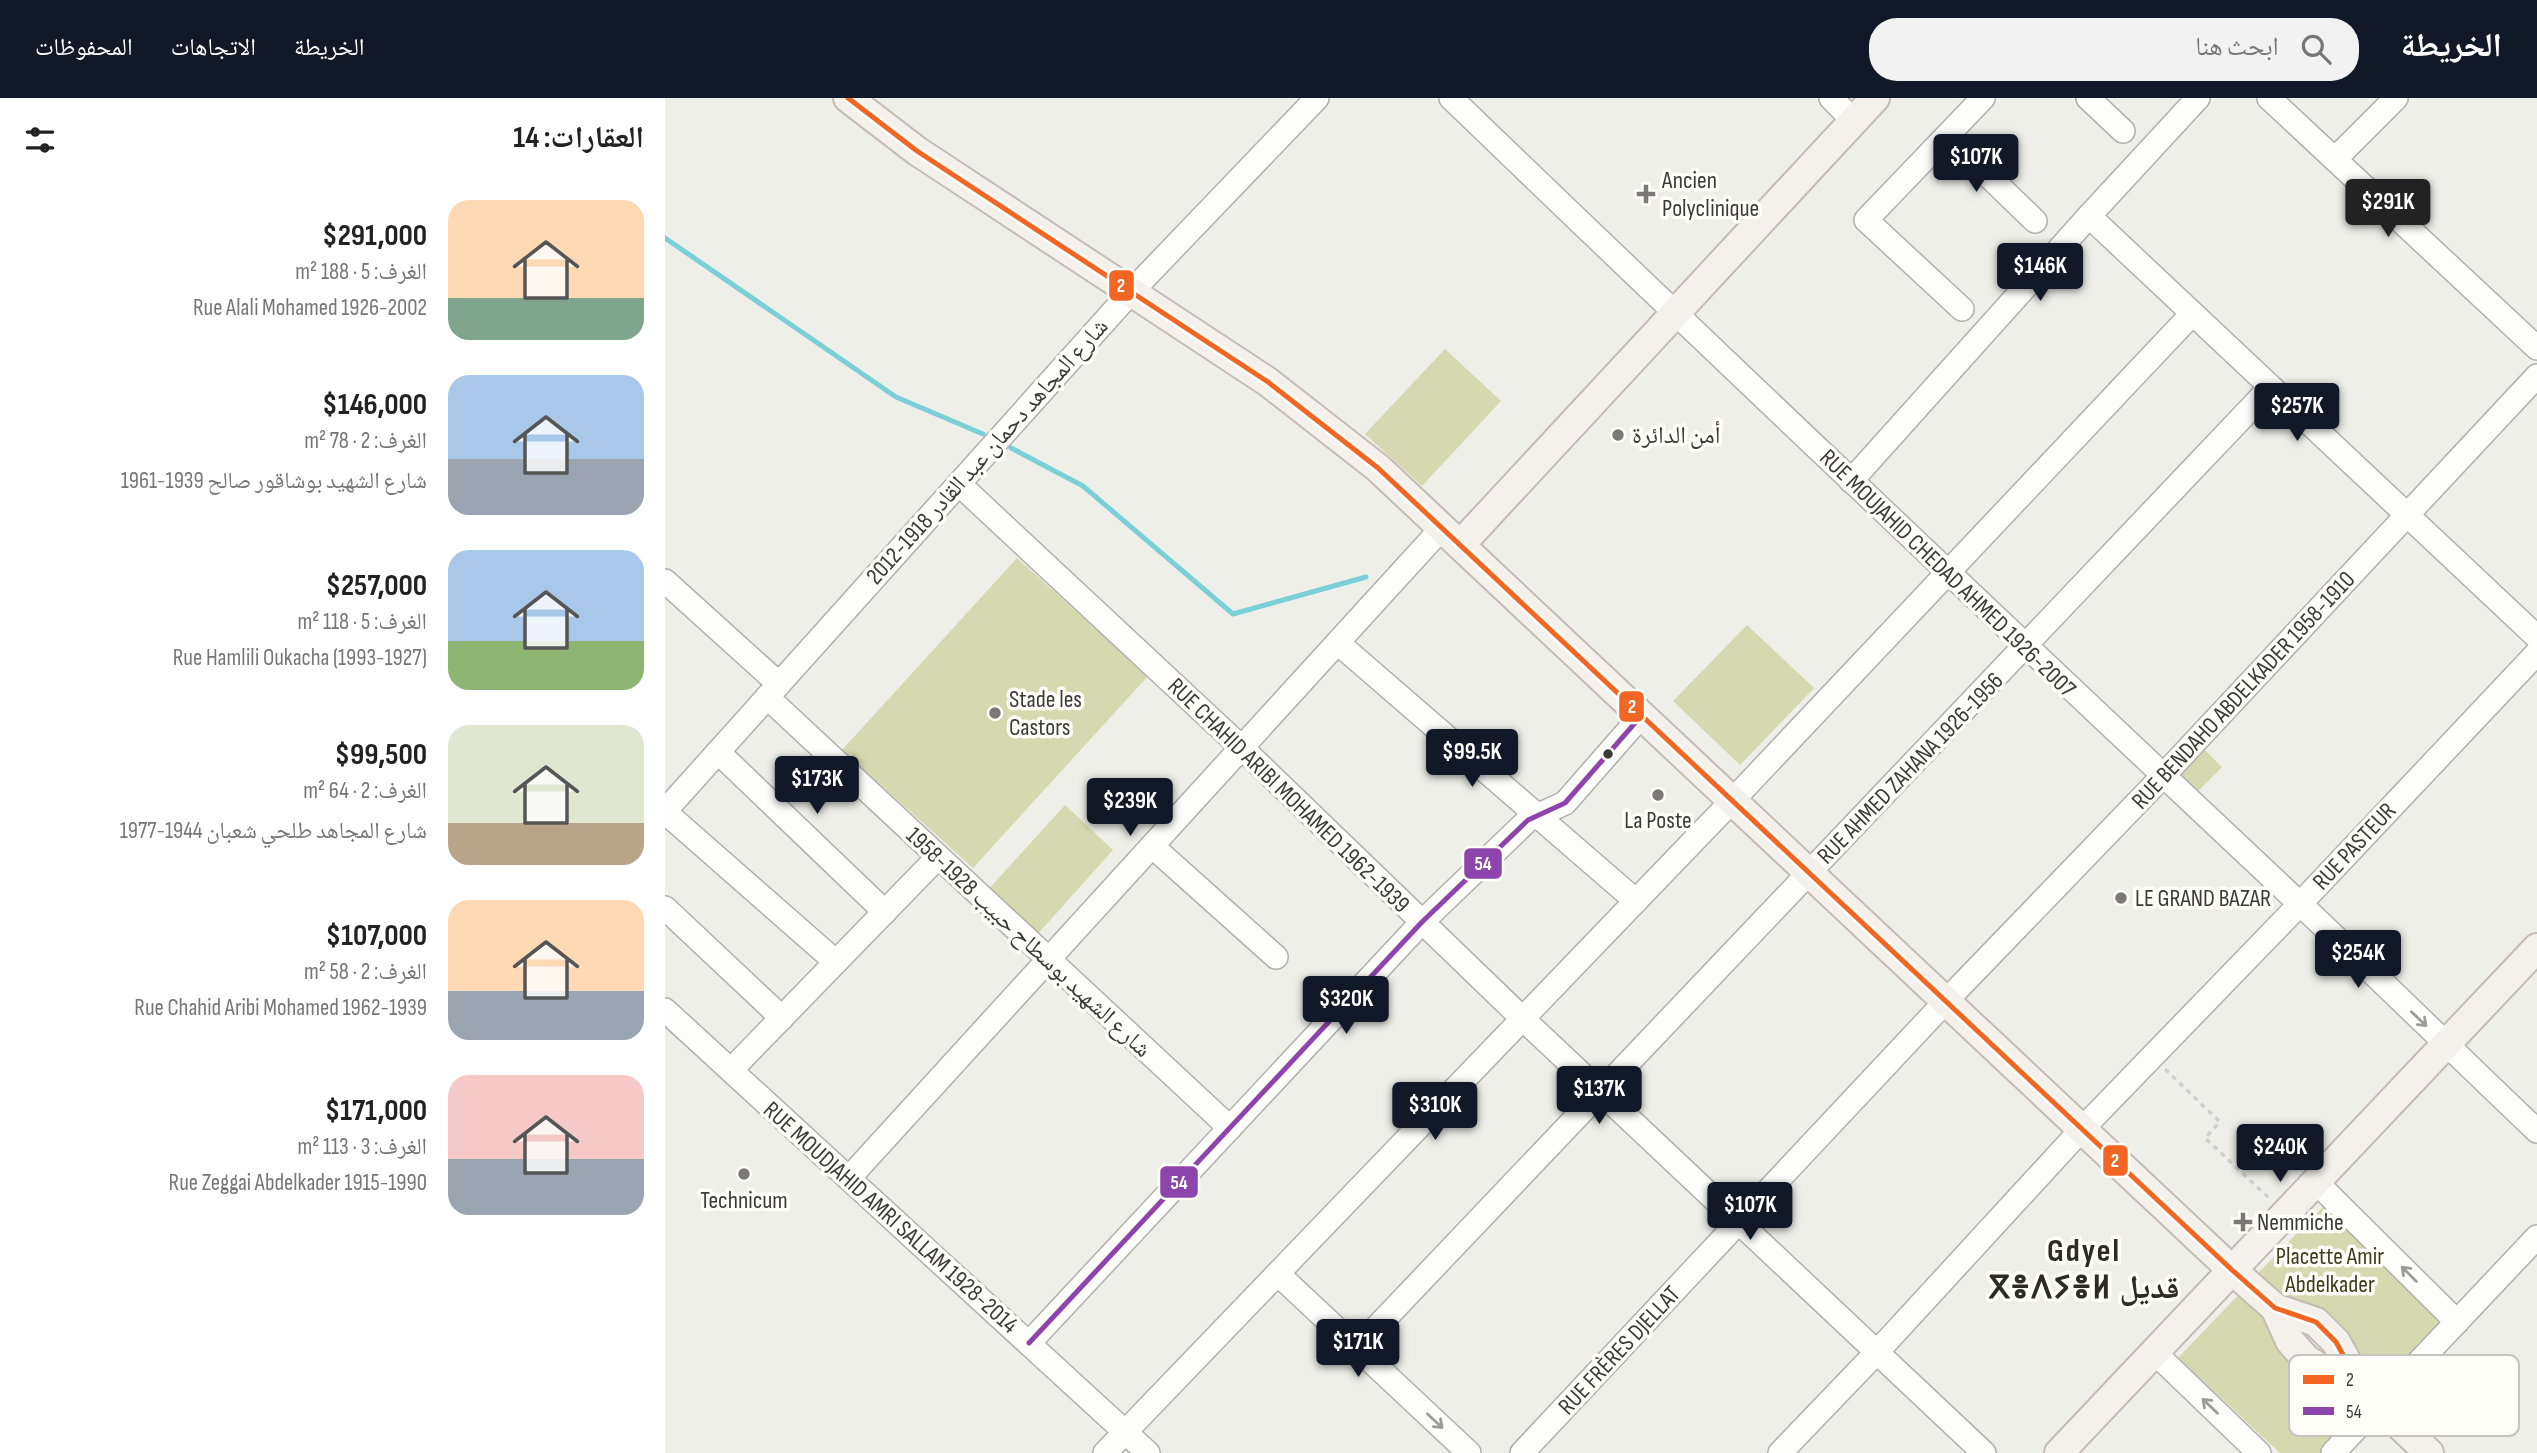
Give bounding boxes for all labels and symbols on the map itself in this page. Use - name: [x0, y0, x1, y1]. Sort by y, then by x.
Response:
- pin: $107K: [1927, 134, 2025, 194]
- place label: Ancien Polyclinique: [1661, 166, 1759, 223]
- pin: $291K: [2339, 180, 2437, 239]
- marker: Ancien Polyclinique: [1636, 184, 1656, 204]
- pin: $146K: [1991, 244, 2089, 303]
- line badge: 2: [1108, 269, 1135, 302]
- text: 2: [1117, 275, 1125, 298]
- street label: شارع المجاهد دحمان عبد القادر 1918-2012: [860, 312, 1115, 590]
- pin: $257K: [2248, 384, 2346, 443]
- place label: أمن الدائرة: [1632, 421, 1721, 450]
- marker: أمن الدائرة: [1610, 427, 1626, 443]
- street label: RUE MOUJAHID CHEDAD AHMED 1926-2007: [1814, 443, 2082, 704]
- street label: RUE BENDAHO ABDELKADER 1958-1910: [2126, 565, 2361, 815]
- street label: RUE AHMED ZAHANA 1926-1956: [1811, 666, 2009, 870]
- street label: RUE CHAHID ARIBI MOHAMED 1962-1939: [1162, 672, 1416, 919]
- place label: Stade les Castors: [1009, 685, 1082, 742]
- line badge: 2: [1618, 690, 1645, 723]
- text: 2: [1628, 696, 1636, 719]
- marker: Stade les Castors: [987, 705, 1003, 721]
- pin: $99.5K: [1415, 730, 1529, 789]
- unlabelled marker: [1601, 747, 1615, 761]
- pin: $173K: [768, 756, 866, 816]
- pin: $239K: [1081, 778, 1179, 838]
- marker: La Poste: [1650, 787, 1666, 803]
- street label: RUE PASTEUR: [2307, 797, 2402, 896]
- place label: La Poste: [1624, 806, 1692, 835]
- street label: شارع الشهيد بوسطاح حبيب 1928-1958: [900, 821, 1157, 1064]
- line badge: 54: [1463, 847, 1503, 880]
- text: 54: [1474, 853, 1492, 876]
- place label: LE GRAND BAZAR: [2135, 884, 2271, 913]
- marker: LE GRAND BAZAR: [2113, 890, 2129, 906]
- pin: $254K: [2309, 930, 2407, 990]
- pin: $320K: [1297, 976, 1395, 1036]
- one-way arrow: [2410, 1011, 2427, 1028]
- pin: $137K: [1550, 1066, 1648, 1126]
- pin: $310K: [1386, 1082, 1484, 1142]
- street label: RUE MOUDJAHID AMRI SALLAM 1928-2014: [757, 1095, 1024, 1339]
- pin: $240K: [2231, 1124, 2329, 1184]
- line badge: 2: [2102, 1144, 2129, 1177]
- text: 2: [2111, 1150, 2119, 1173]
- line badge: 54: [1159, 1165, 1199, 1199]
- marker: Technicum: [736, 1166, 752, 1182]
- text: 54: [1170, 1172, 1188, 1195]
- pin: $107K: [1701, 1182, 1799, 1242]
- place label: Technicum: [700, 1186, 788, 1215]
- place label: Nemmiche: [2257, 1208, 2344, 1237]
- marker: Nemmiche: [2235, 1214, 2251, 1230]
- district label: Gdyel ⴳⴻⴷⵢⴻⵍ قديل: [1989, 1232, 2179, 1308]
- park label: Placette Amir Abdelkader: [2276, 1242, 2384, 1299]
- one-way arrow: [2400, 1265, 2417, 1282]
- street label: RUE FRÈRES DJELLAT: [1552, 1280, 1687, 1421]
- pin: $171K: [1309, 1320, 1407, 1379]
- legend: [2289, 1355, 2519, 1436]
- text: 2: [2346, 1369, 2354, 1392]
- one-way arrow: [2202, 1397, 2219, 1414]
- text: 54: [2346, 1401, 2362, 1424]
- one-way arrow: [1426, 1412, 1443, 1429]

